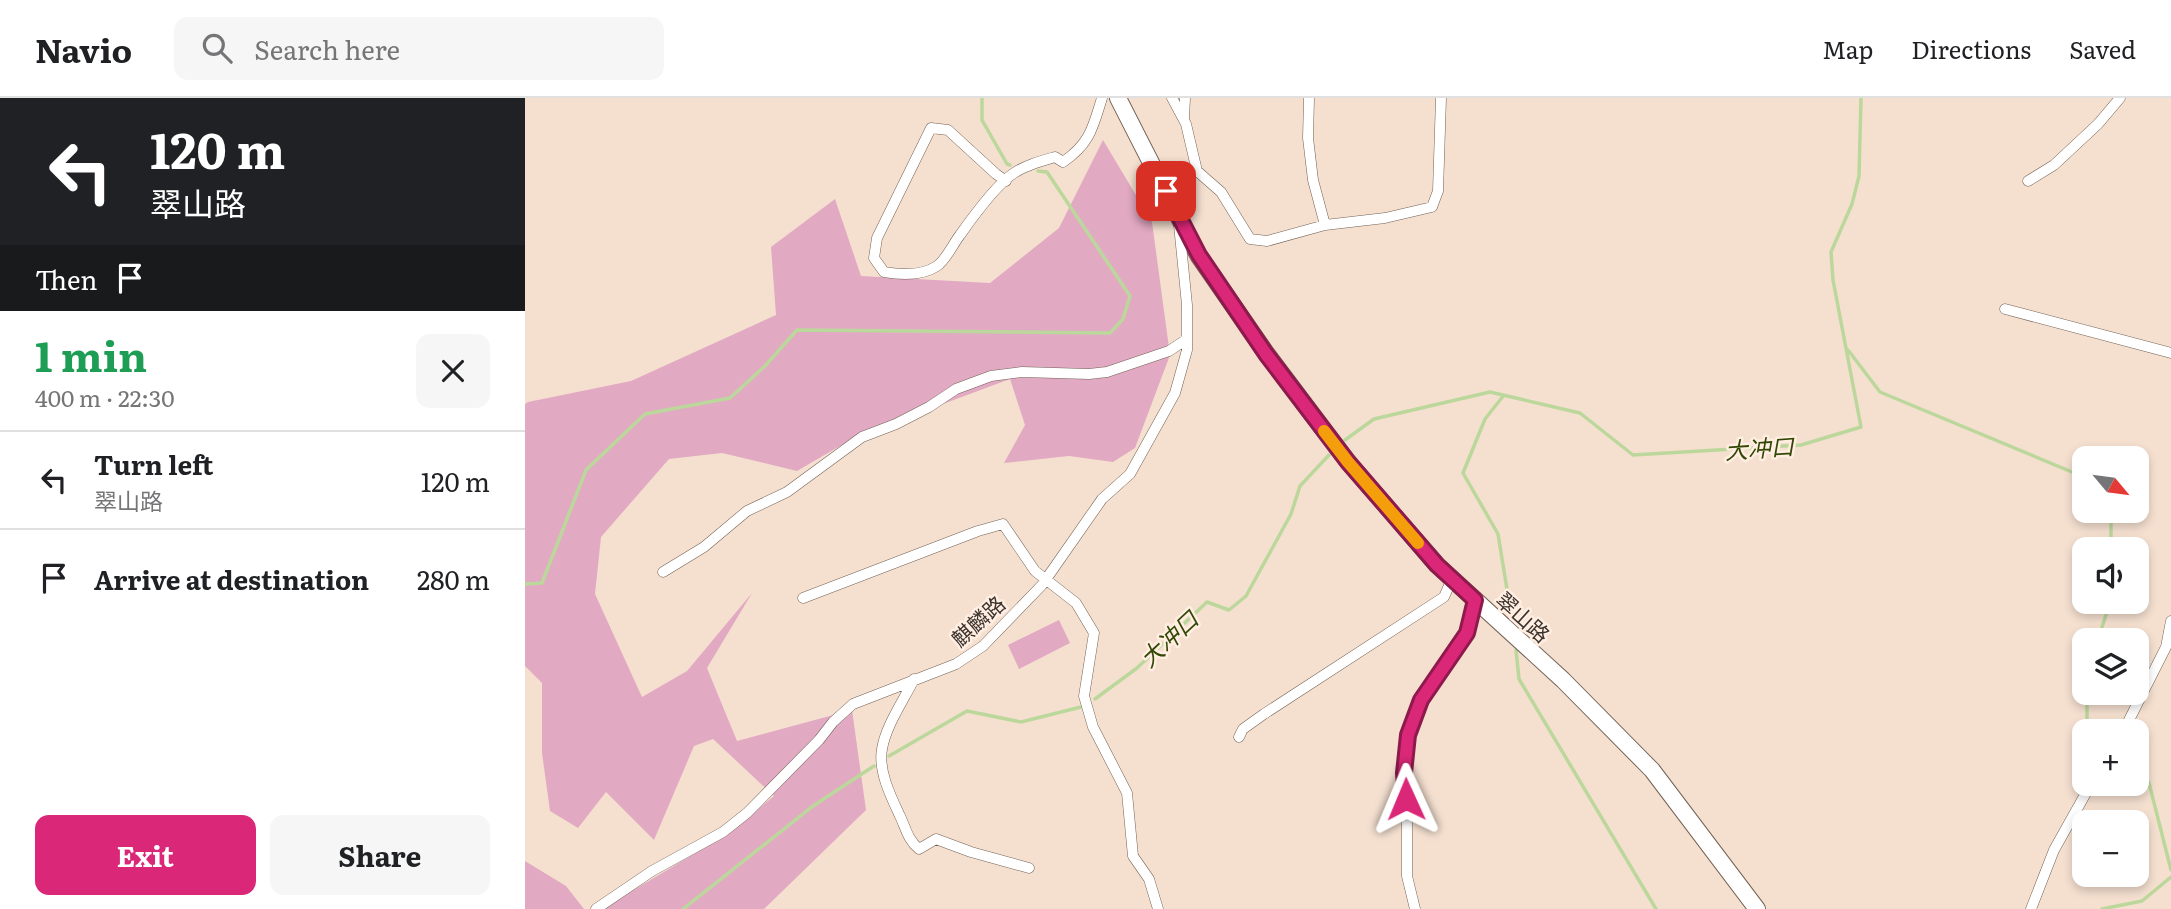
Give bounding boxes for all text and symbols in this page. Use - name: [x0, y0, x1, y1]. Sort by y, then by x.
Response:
- search box: [174, 17, 664, 80]
- text: Navio: [35, 24, 132, 73]
- icon: search: [198, 29, 236, 67]
- text: Search here: [254, 29, 400, 68]
- text: Map: [1822, 31, 1873, 66]
- text: Directions: [1911, 31, 2031, 66]
- text: Saved: [2069, 31, 2136, 66]
- text: 120 m: [150, 111, 285, 184]
- icon: left: [35, 126, 126, 217]
- pin: [1136, 161, 1196, 221]
- icon: arrive: [1147, 172, 1185, 210]
- text: 翠山路: [150, 178, 246, 226]
- text: Then: [35, 259, 97, 298]
- icon: arrive: [111, 259, 149, 297]
- text: 1 min: [35, 323, 147, 385]
- button: close: [416, 334, 490, 408]
- text: 400 m · 22:30: [35, 380, 175, 414]
- water label: 大冲口: [1723, 427, 1797, 466]
- text: Turn left: [94, 444, 213, 483]
- north arrow: [2072, 446, 2149, 523]
- map controls: [2072, 446, 2149, 887]
- icon: left: [35, 461, 73, 499]
- text: 120 m: [421, 461, 490, 500]
- text: 翠山路: [94, 483, 163, 517]
- button: sound: [2072, 537, 2149, 614]
- icon: arrive: [35, 559, 73, 597]
- text: Arrive at destination: [94, 559, 369, 598]
- text: 280 m: [417, 559, 490, 598]
- street label: 翠山路: [1490, 583, 1558, 649]
- street label: 麒麟路: [943, 587, 1011, 653]
- water label: 大冲口: [1131, 601, 1206, 674]
- button: layers: [2072, 628, 2149, 705]
- button: +: [2072, 719, 2149, 796]
- position arrow: [1369, 762, 1443, 836]
- button: −: [2072, 810, 2149, 887]
- button: Exit: [35, 815, 256, 895]
- button: Share: [270, 815, 490, 895]

